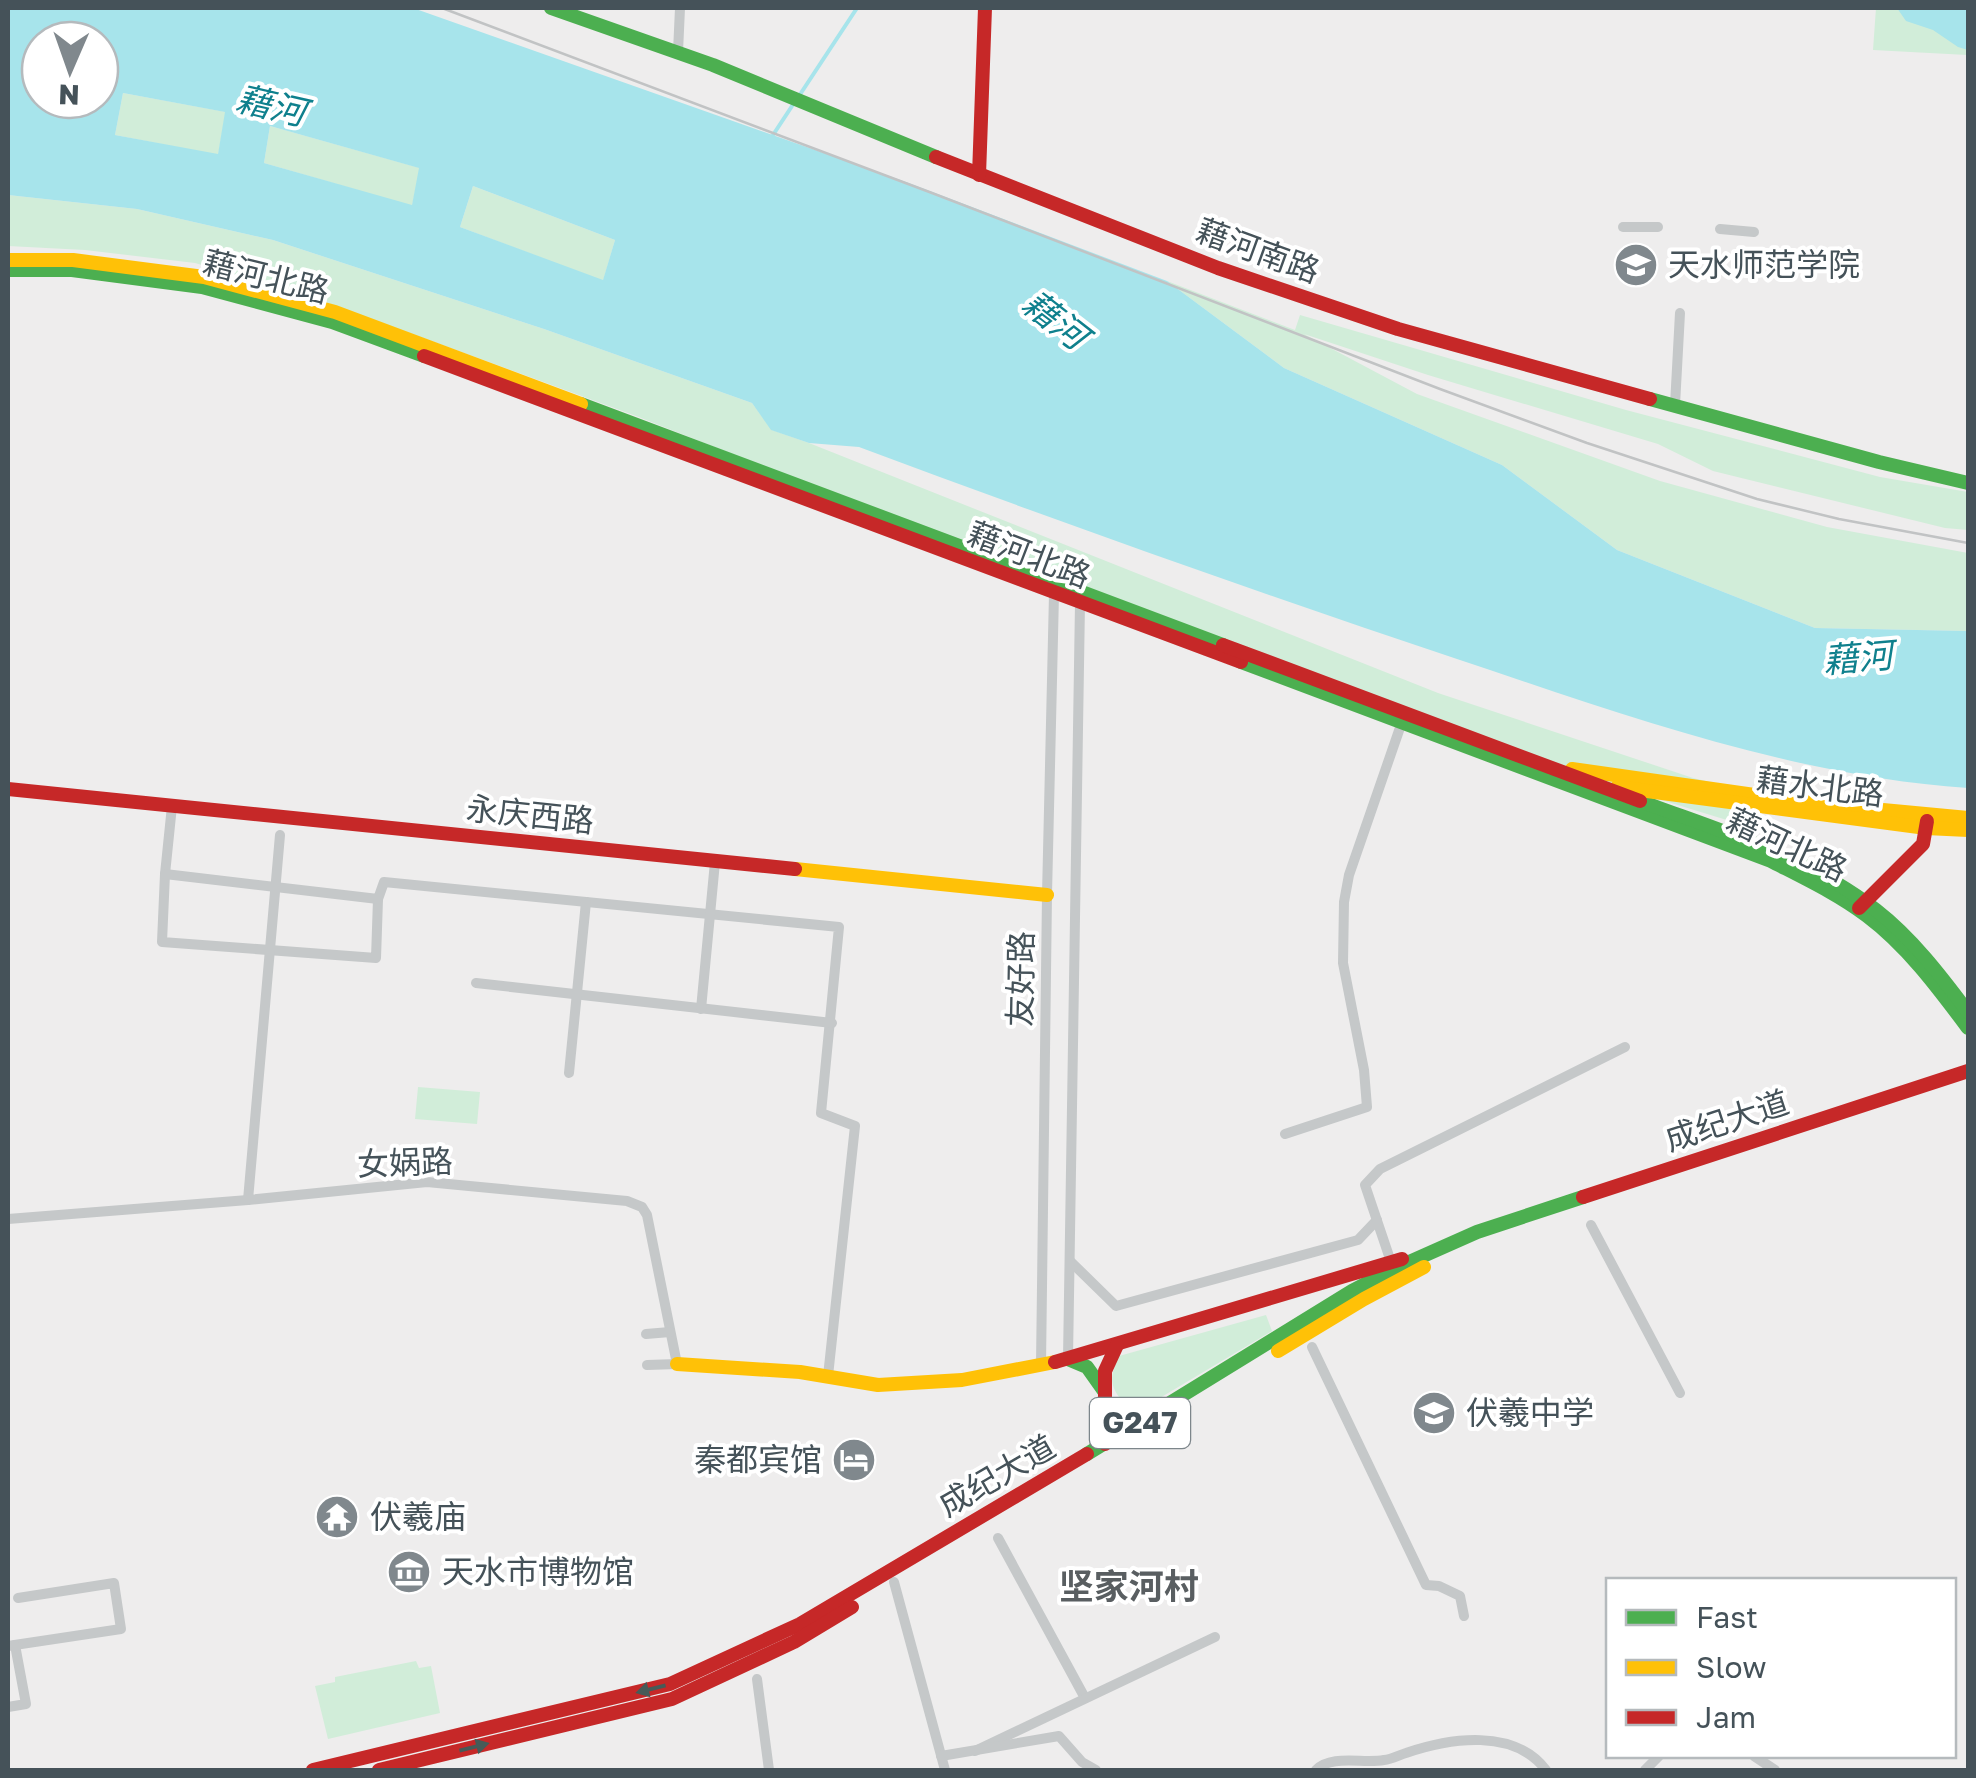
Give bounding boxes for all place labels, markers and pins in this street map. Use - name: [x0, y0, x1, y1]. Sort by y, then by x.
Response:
- school or university icon: 天水师范学院: [1613, 242, 1659, 288]
- place label: 天水师范学院: [1668, 245, 1860, 283]
- school or university icon: 伏羲中学: [1411, 1390, 1457, 1436]
- place label: 伏羲中学: [1466, 1393, 1594, 1431]
- hotel icon: 秦都宾馆: [831, 1437, 877, 1483]
- place label: 秦都宾馆: [694, 1440, 822, 1478]
- temple icon: 伏羲庙: [314, 1494, 360, 1540]
- place label: 伏羲庙: [370, 1497, 466, 1535]
- museum icon: 天水市博物馆: [386, 1549, 432, 1595]
- place label: 天水市博物馆: [442, 1552, 634, 1590]

